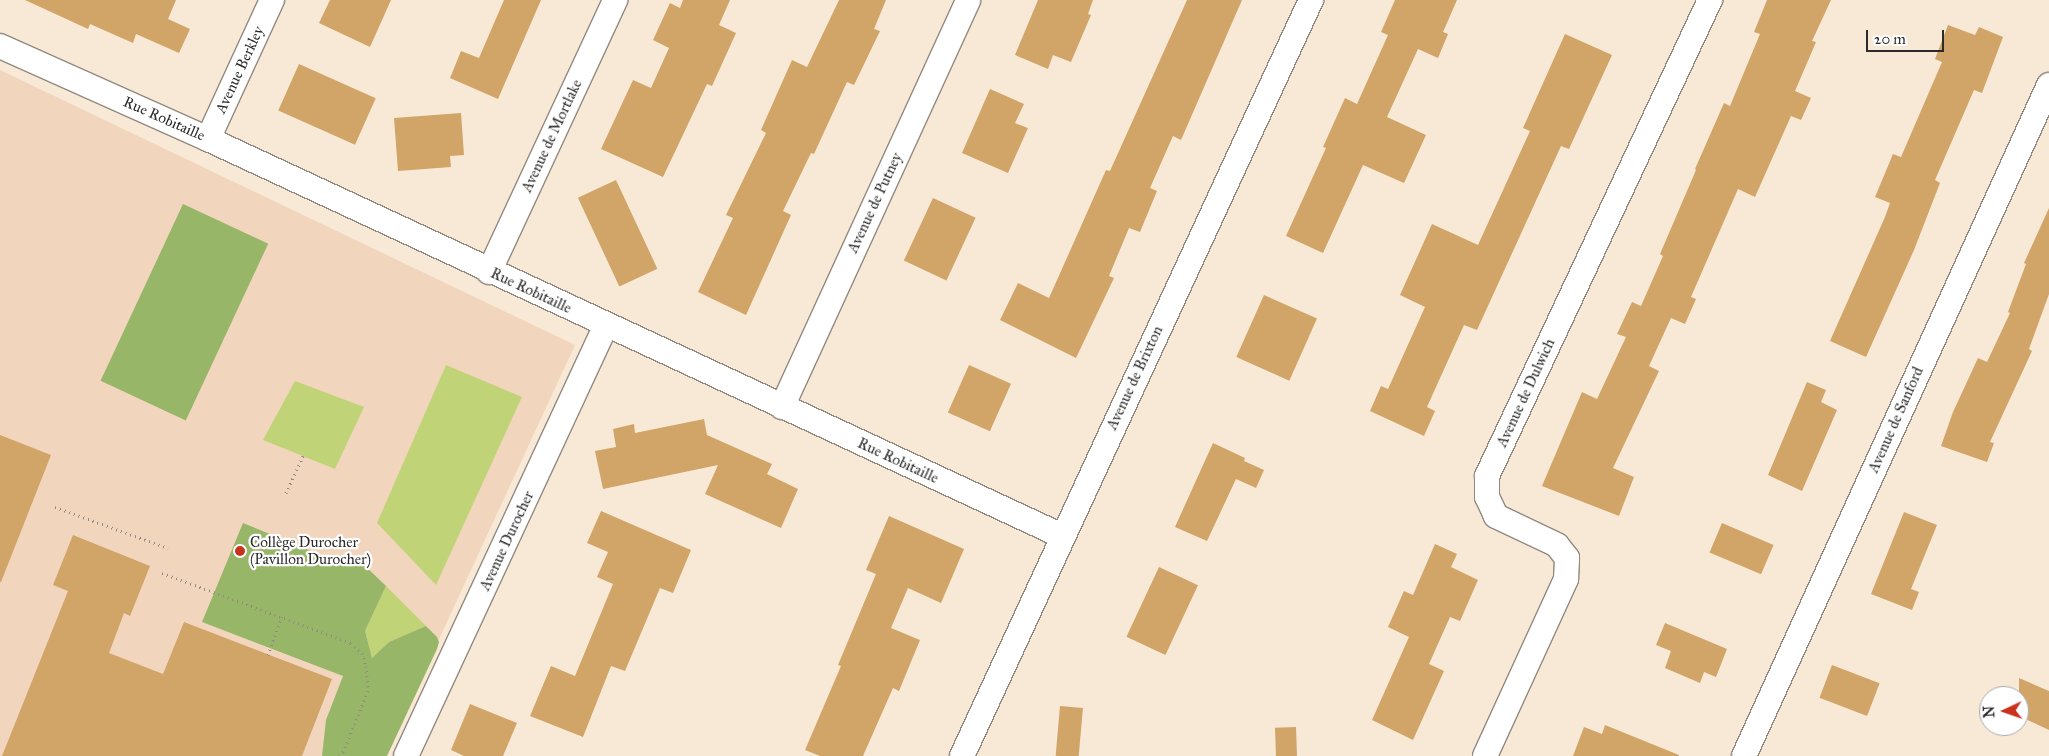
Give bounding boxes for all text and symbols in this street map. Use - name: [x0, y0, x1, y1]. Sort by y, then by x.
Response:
- scale bar: [1869, 20, 1946, 52]
- street label: Avenue Berkley: [212, 24, 268, 116]
- text: 20 m: [1874, 30, 1906, 48]
- street label: Avenue de Mortlake: [518, 77, 586, 195]
- street label: Rue Robitaille: [120, 93, 208, 145]
- street label: Avenue de Putney: [844, 150, 906, 256]
- street label: Rue Robitaille: [488, 264, 574, 318]
- street label: Avenue de Brixton: [1103, 323, 1167, 433]
- street label: Avenue de Dulwich: [1493, 336, 1559, 450]
- street label: Avenue de Sanford: [1865, 364, 1927, 476]
- street label: Rue Robitaille: [855, 434, 941, 488]
- street label: Avenue Durocher: [476, 488, 538, 594]
- place label: Collège Durocher (Pavillon Durocher): [250, 533, 371, 568]
- marker: Collège Durocher (Pavillon Durocher): [234, 545, 246, 557]
- north arrow: [1979, 686, 2029, 736]
- text: N: [1981, 705, 1998, 718]

